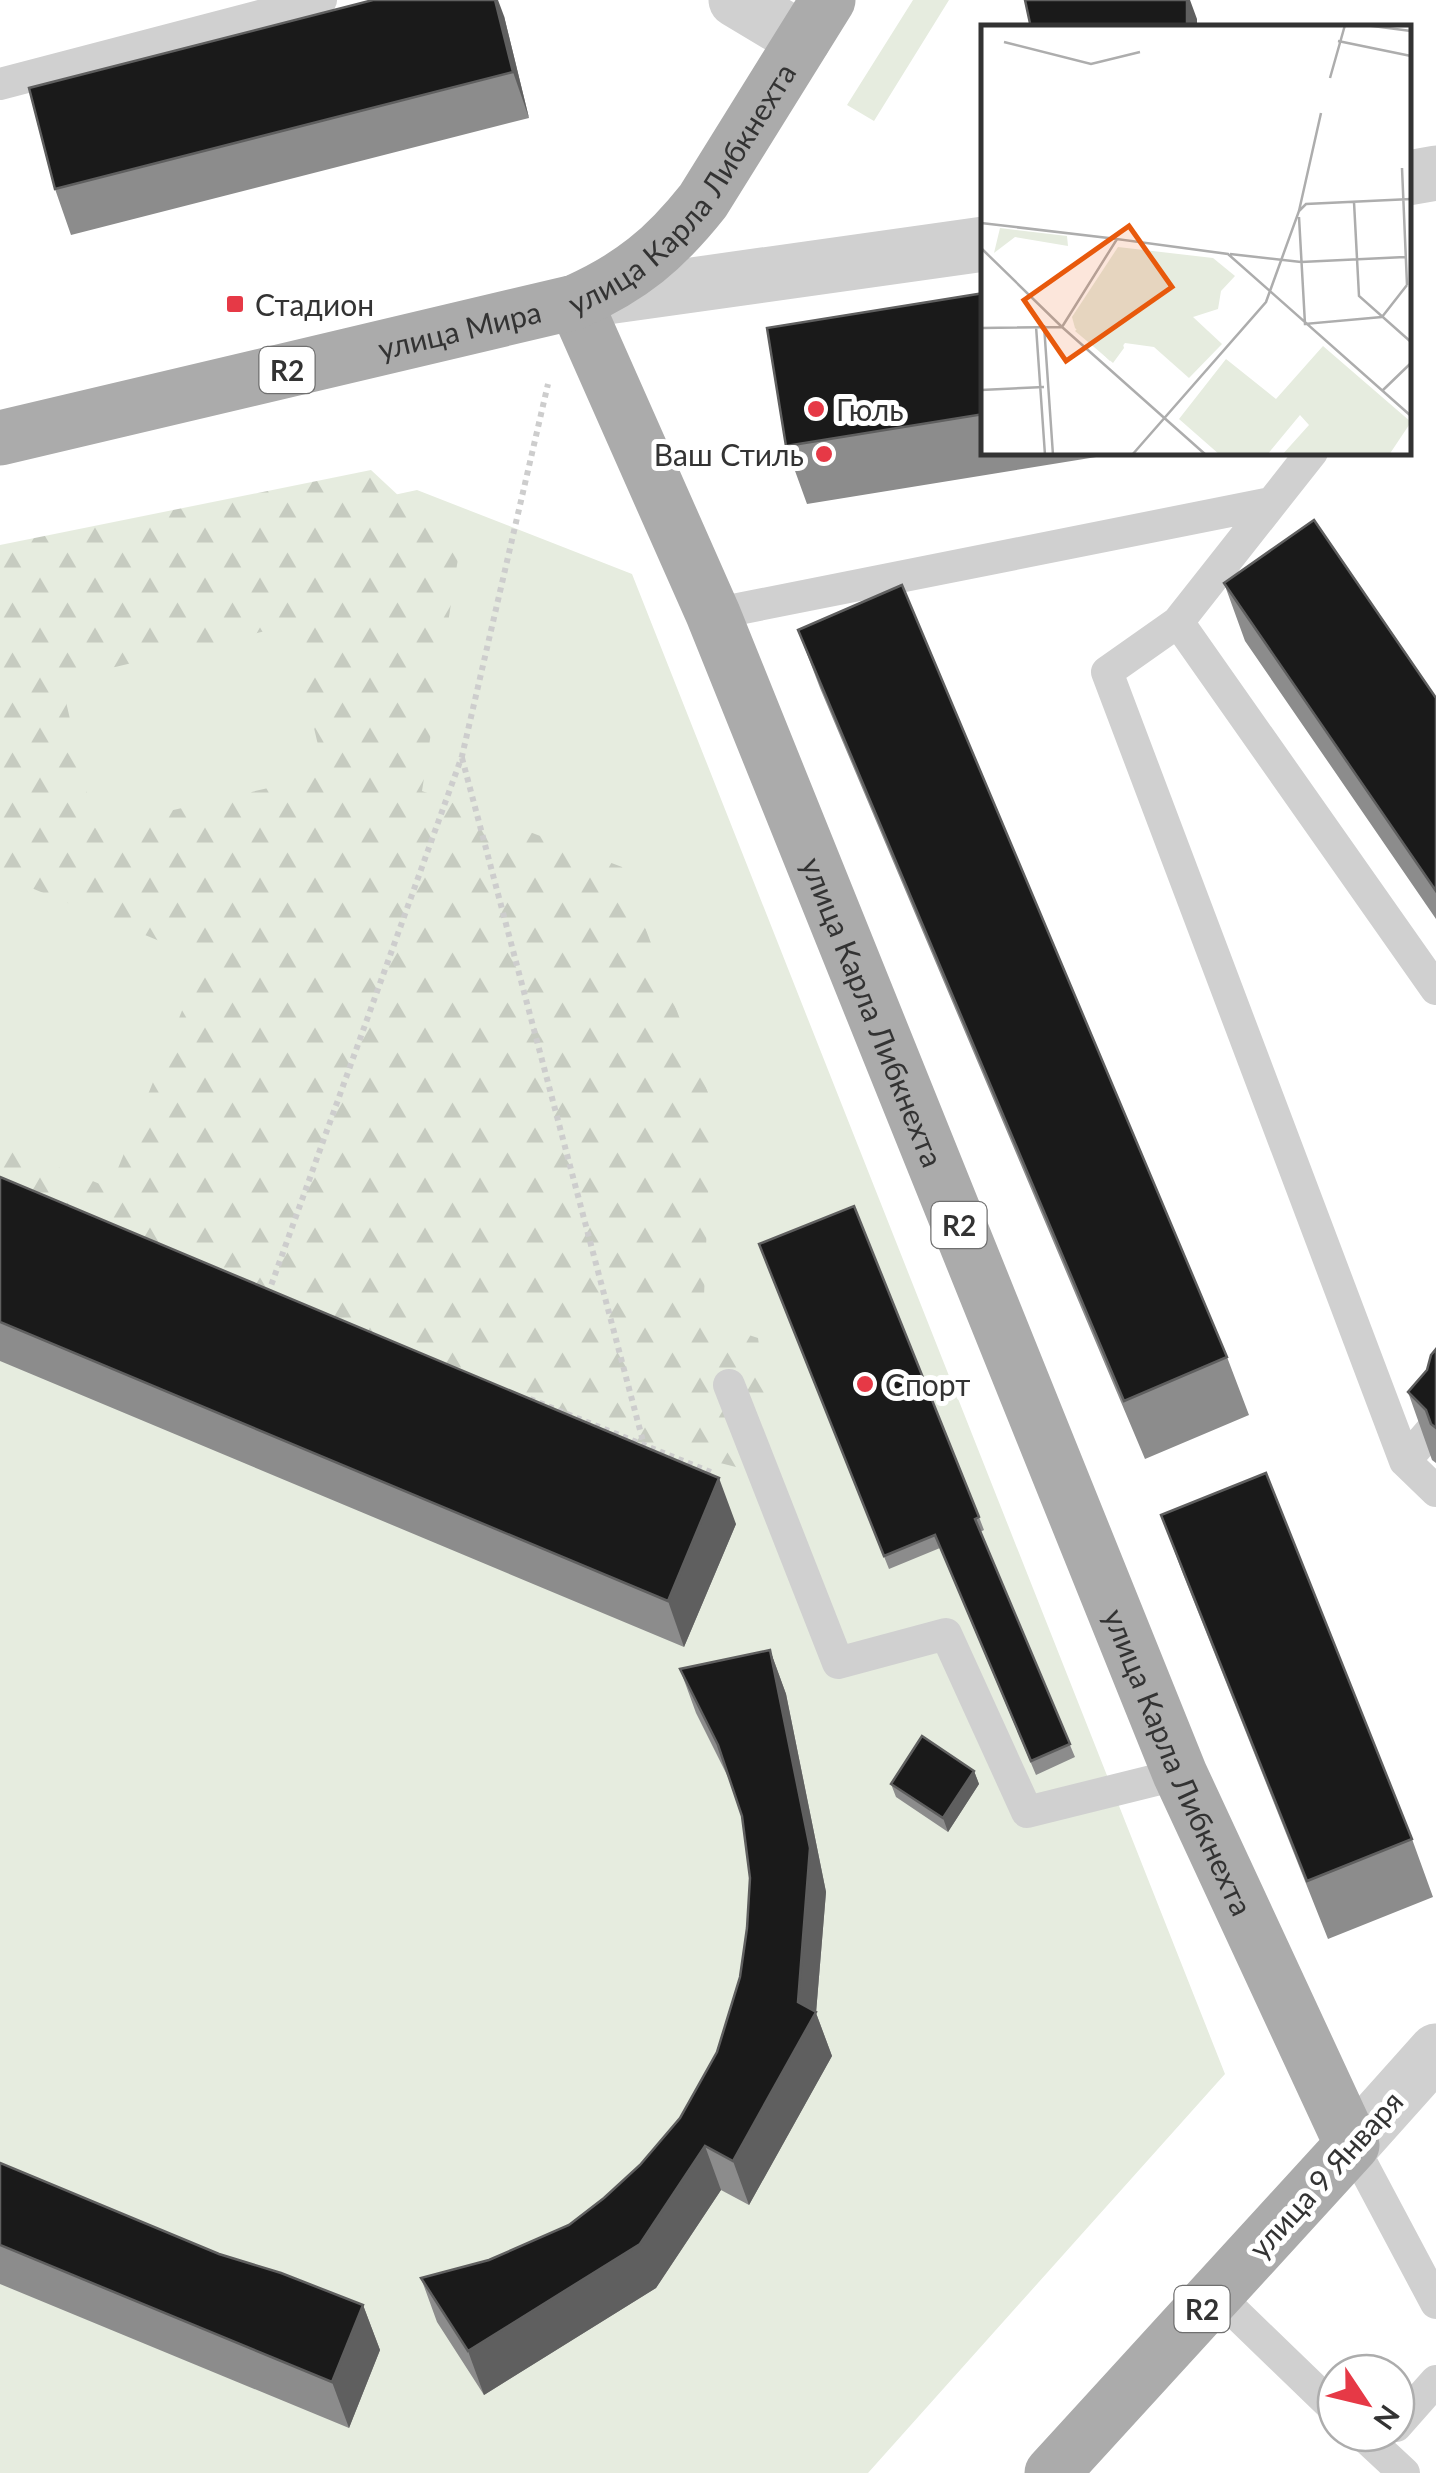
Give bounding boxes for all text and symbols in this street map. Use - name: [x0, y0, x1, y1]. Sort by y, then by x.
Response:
- inset map: [981, 25, 1411, 455]
- street label: улица Карла Либкнехта: [562, 56, 802, 321]
- place label: Стадион: [255, 286, 374, 322]
- marker: Стадион: [224, 293, 246, 315]
- street label: улица Мира: [374, 293, 544, 366]
- road number: R2: [260, 347, 314, 393]
- place label: Гюль: [836, 391, 904, 427]
- marker: Гюль: [805, 398, 827, 420]
- place label: Ваш Стиль: [654, 436, 804, 472]
- marker: Ваш Стиль: [813, 443, 835, 465]
- street label: улица Карла Либкнехта: [795, 852, 952, 1172]
- road number: R2: [932, 1202, 986, 1248]
- place label: Спорт: [885, 1366, 970, 1402]
- marker: Спорт: [854, 1373, 876, 1395]
- street label: улица Карла Либкнехта: [1097, 1603, 1261, 1921]
- street label: улица 9 Января: [1240, 2083, 1410, 2265]
- road number: R2: [1174, 2286, 1230, 2332]
- north arrow: [1316, 2353, 1416, 2453]
- text: N: [1367, 2399, 1407, 2437]

